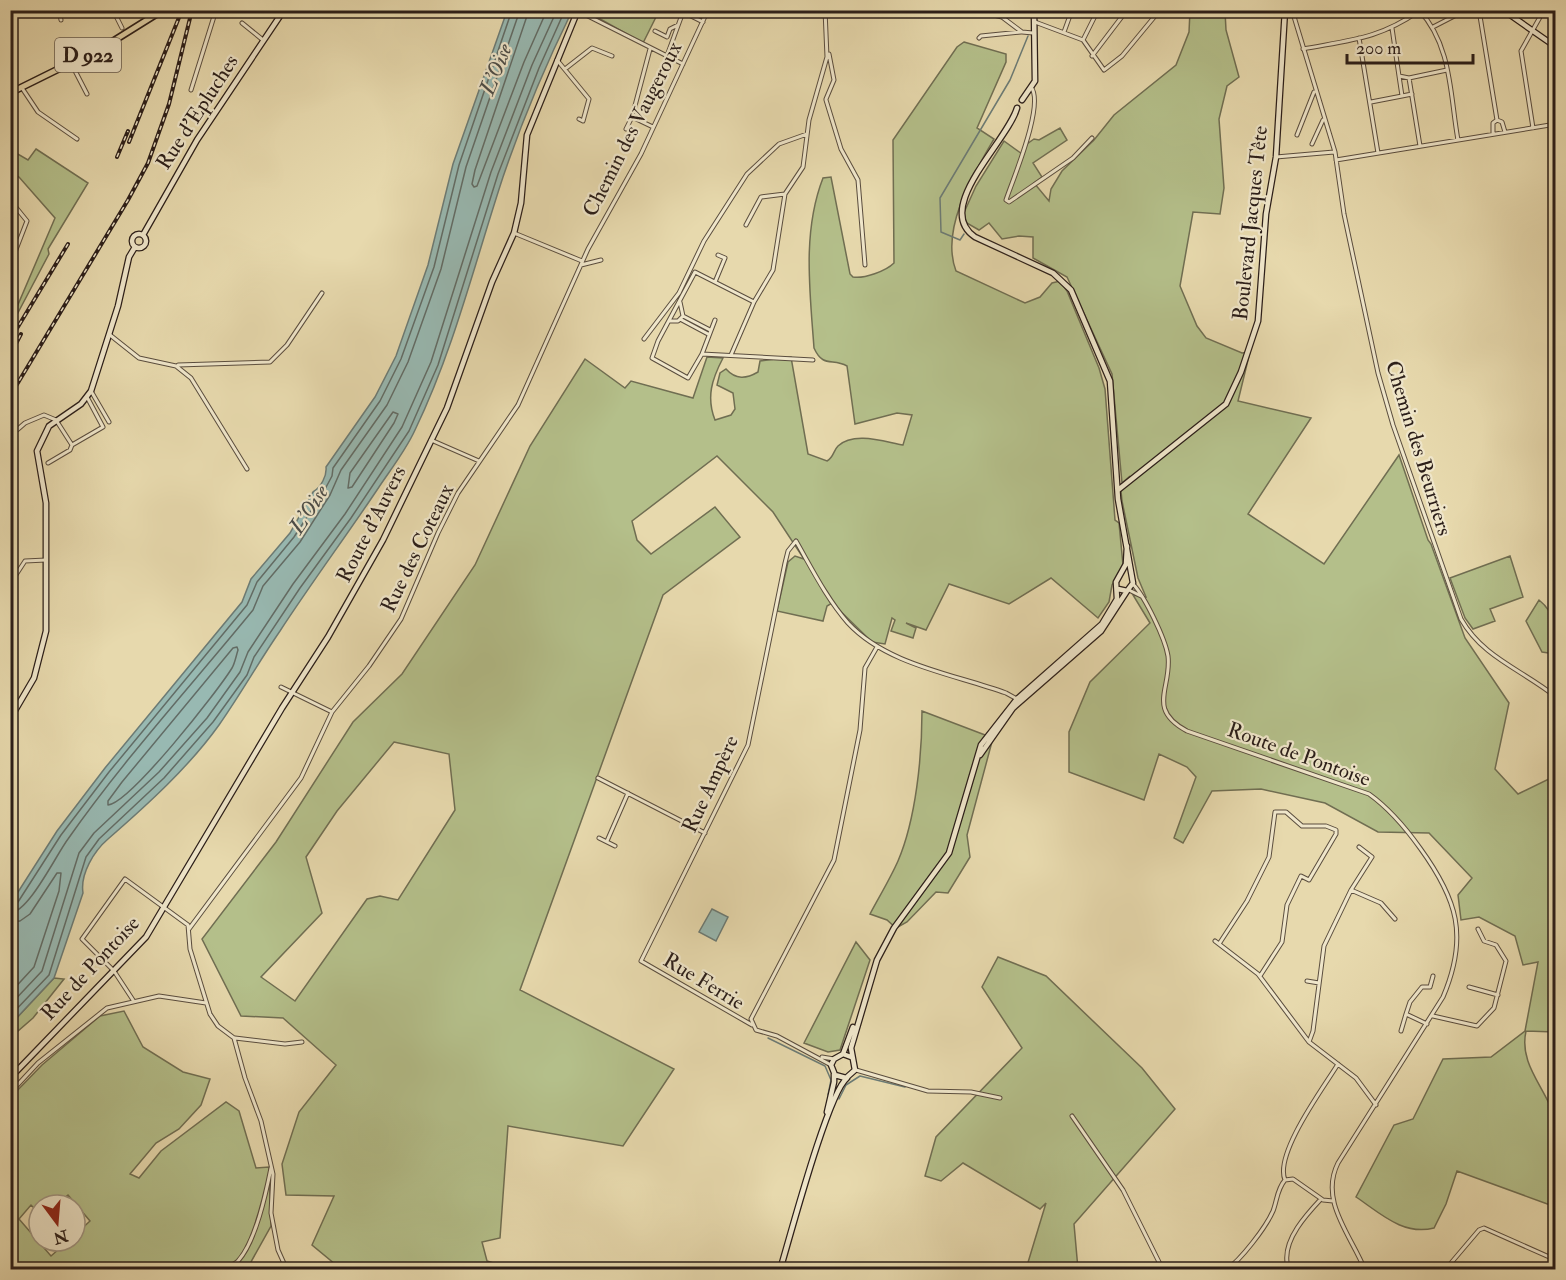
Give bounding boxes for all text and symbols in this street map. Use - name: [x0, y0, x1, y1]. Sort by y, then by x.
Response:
- scale bar: [1347, 27, 1473, 65]
- street label: Chemin des Vaugeroux: [577, 37, 689, 221]
- text: 200 m: [1356, 37, 1401, 60]
- road number: D 922: [55, 38, 121, 72]
- water label: L'Oise: [473, 39, 519, 100]
- street label: Rue d'Epluches: [150, 50, 245, 175]
- street label: Boulevard Jacques Tête: [1227, 124, 1274, 322]
- street label: Chemin des Beurriers: [1379, 357, 1458, 539]
- street label: Route d'Auvers: [330, 461, 412, 587]
- water label: L'Oise: [282, 479, 335, 540]
- street label: Rue des Coteaux: [375, 479, 460, 617]
- street label: Route de Pontoise: [1224, 716, 1374, 793]
- street label: Rue Ampère: [676, 731, 745, 837]
- street label: Rue de Pontoise: [35, 910, 146, 1026]
- street label: Rue Ferrie: [658, 947, 750, 1016]
- north arrow: [27, 1193, 87, 1253]
- text: N: [51, 1225, 71, 1248]

